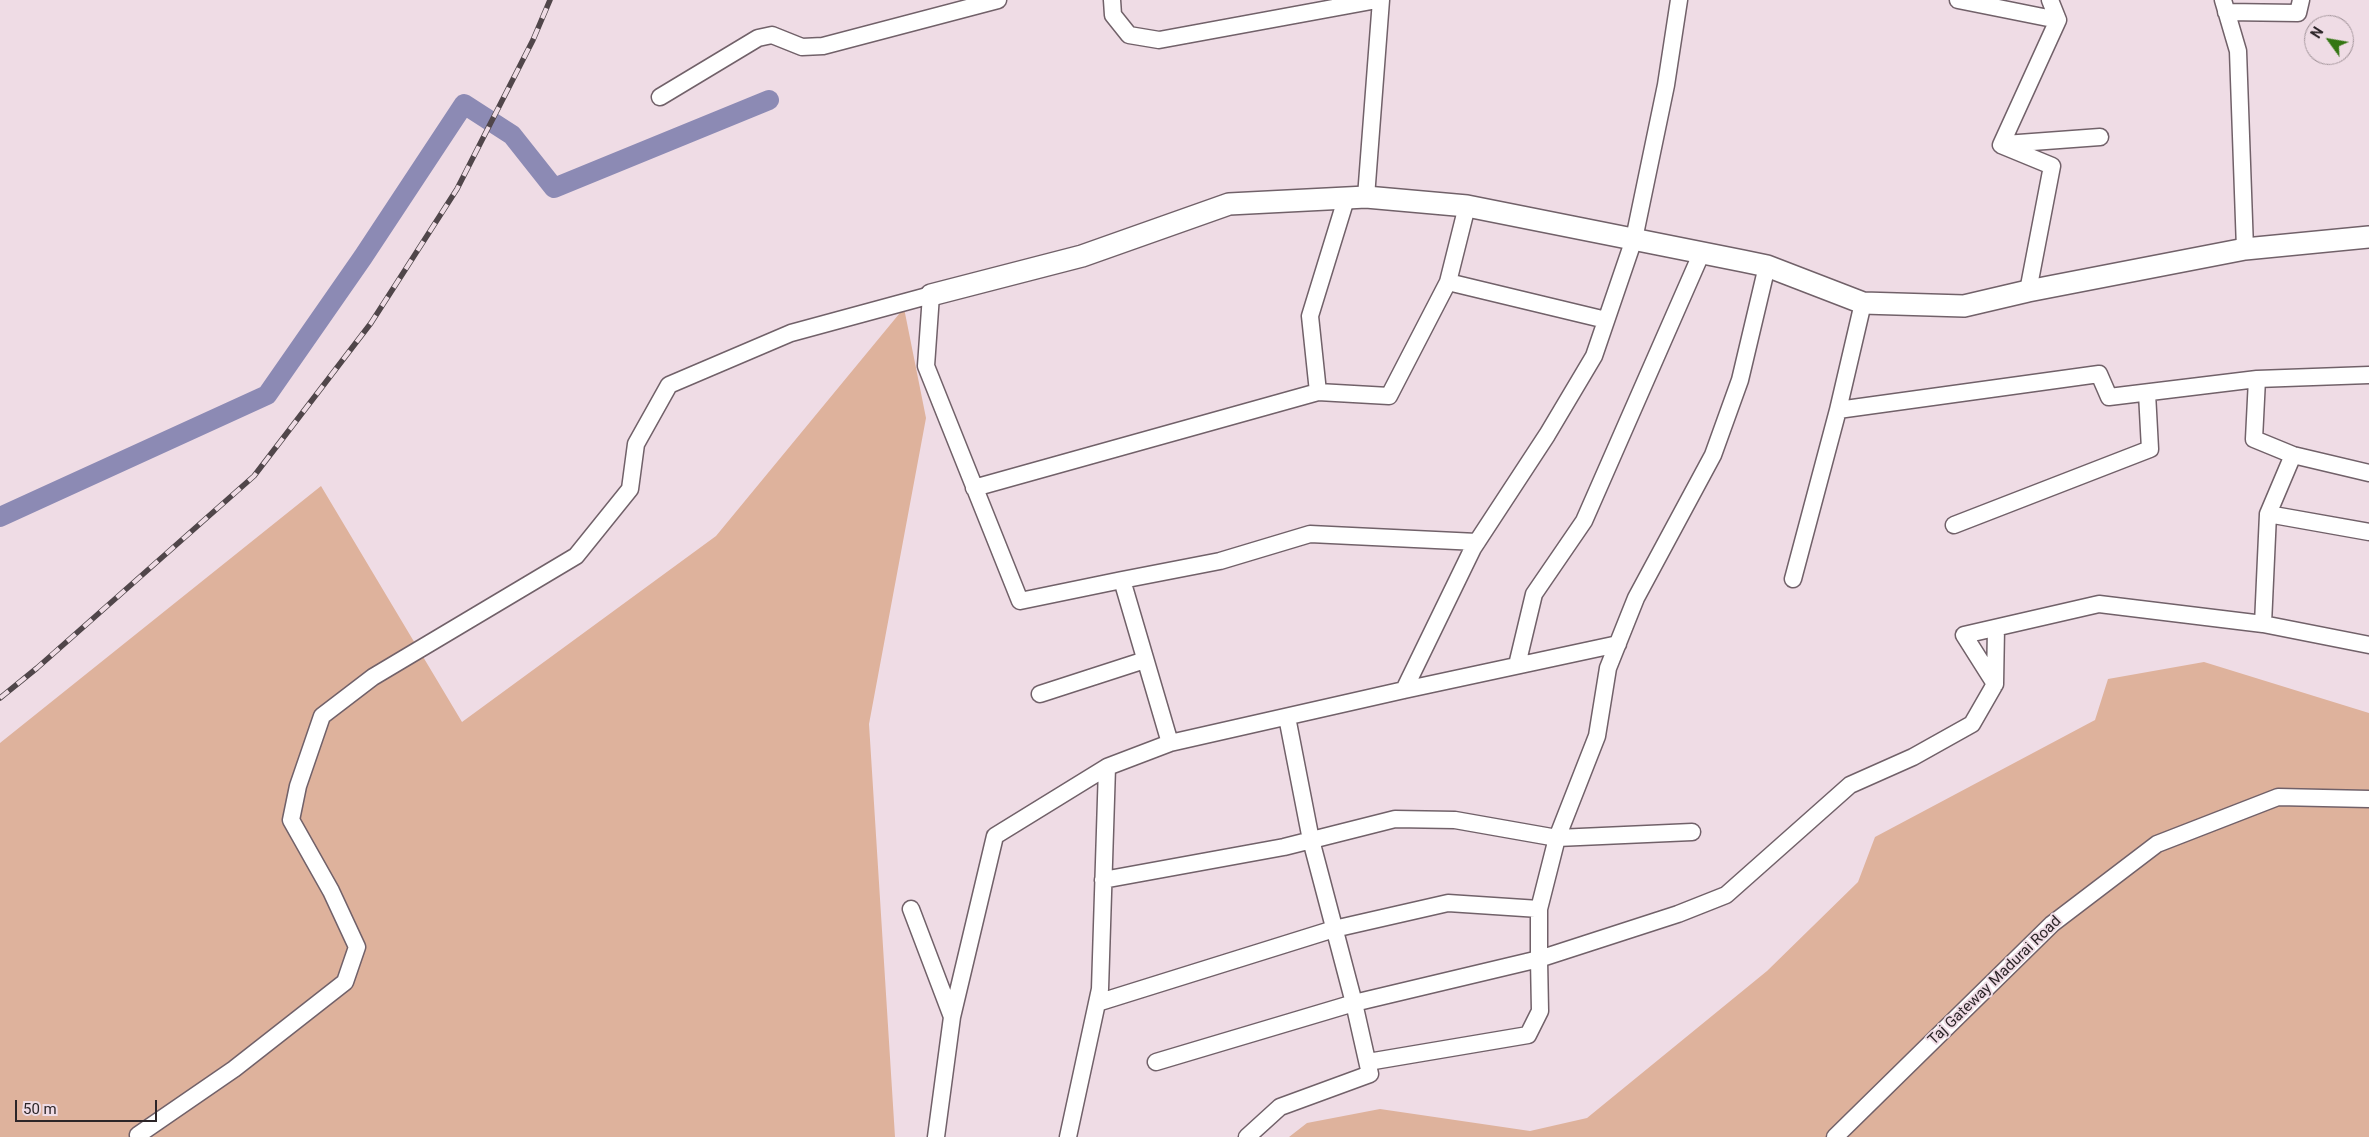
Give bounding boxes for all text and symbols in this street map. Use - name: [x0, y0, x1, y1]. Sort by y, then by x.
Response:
- north arrow: [2304, 15, 2354, 65]
- text: N: [2308, 24, 2327, 41]
- street label: Taj Gateway Madurai Road: [1925, 913, 2065, 1049]
- scale bar: [18, 1090, 160, 1122]
- text: 50 m: [23, 1100, 57, 1118]

